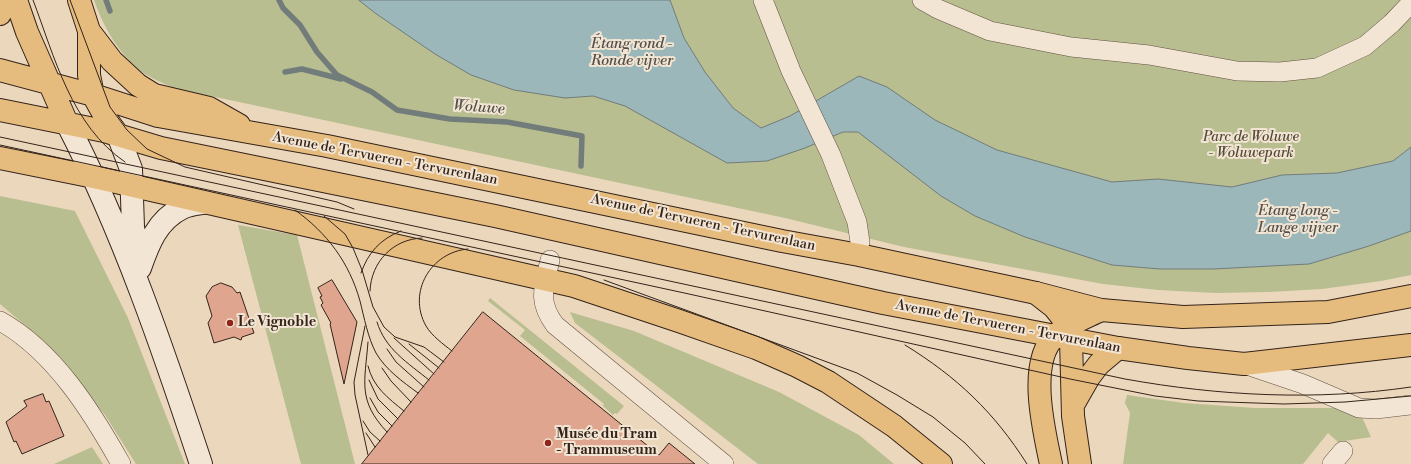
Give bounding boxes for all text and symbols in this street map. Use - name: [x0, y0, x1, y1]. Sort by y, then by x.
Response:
- water label: Étang rond - Ronde vijver: [591, 35, 673, 70]
- water label: Woluwe: [453, 97, 505, 119]
- street label: Avenue de Tervueren - Tervurenlaan: [271, 129, 499, 189]
- park label: Parc de Woluwe - Woluwepark: [1203, 130, 1299, 162]
- street label: Avenue de Tervueren - Tervurenlaan: [589, 191, 817, 255]
- water label: Étang long - Lange vijver: [1258, 202, 1338, 237]
- street label: Avenue de Tervueren - Tervurenlaan: [894, 297, 1122, 357]
- place label: Le Vignoble: [238, 315, 316, 331]
- marker: Le Vignoble: [225, 318, 235, 328]
- place label: Musée du Tram - Trammuseum: [556, 427, 657, 460]
- marker: Musée du Tram - Trammuseum: [543, 438, 553, 448]

